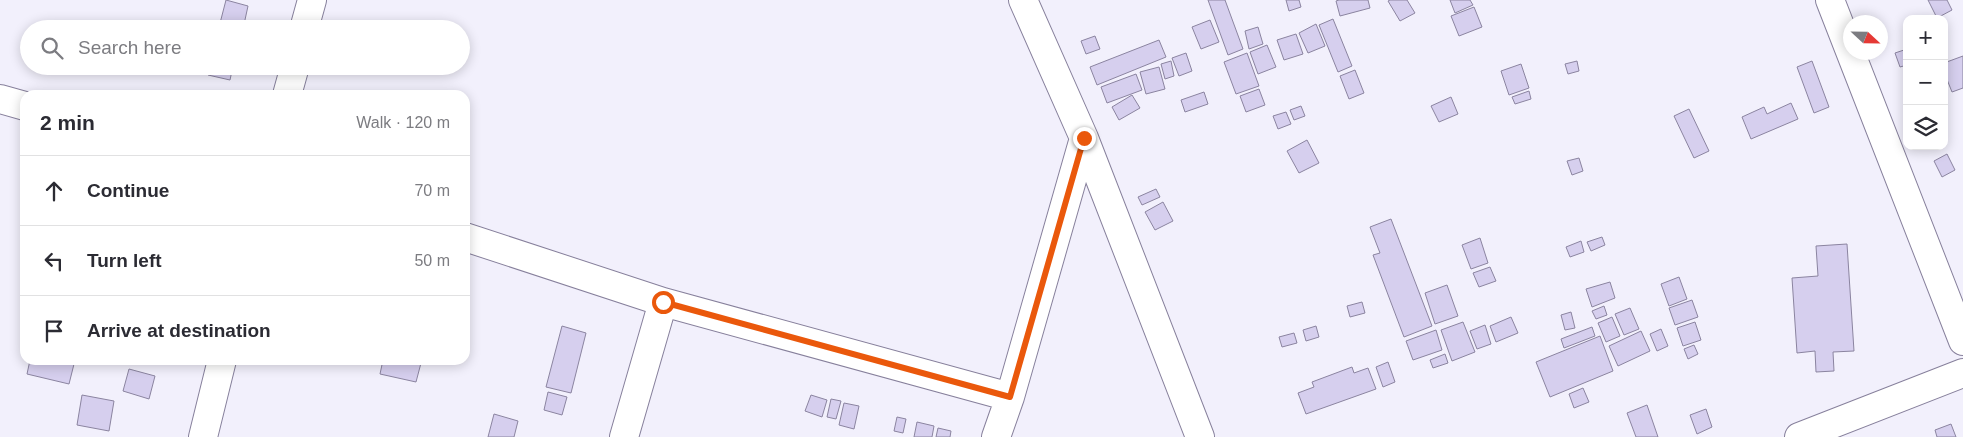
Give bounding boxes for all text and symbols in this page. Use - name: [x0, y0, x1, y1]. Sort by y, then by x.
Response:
- north arrow: [1843, 15, 1888, 60]
- map controls: [1903, 15, 1948, 150]
- button: +: [1903, 15, 1948, 60]
- search box: [20, 20, 470, 75]
- icon: search: [38, 34, 66, 62]
- text: Search here: [78, 37, 182, 58]
- button: −: [1903, 60, 1948, 105]
- button: layers: [1903, 105, 1948, 150]
- text: 2 min: [40, 111, 95, 134]
- text: Walk · 120 m: [356, 114, 450, 131]
- route end: [1073, 127, 1096, 150]
- icon: ahead: [40, 177, 68, 205]
- text: Continue: [87, 180, 169, 201]
- text: 70 m: [414, 182, 450, 199]
- icon: left: [40, 247, 68, 275]
- text: Turn left: [87, 250, 162, 271]
- text: 50 m: [414, 252, 450, 269]
- route start: [652, 291, 675, 314]
- icon: arrive: [40, 317, 68, 345]
- text: Arrive at destination: [87, 320, 271, 341]

